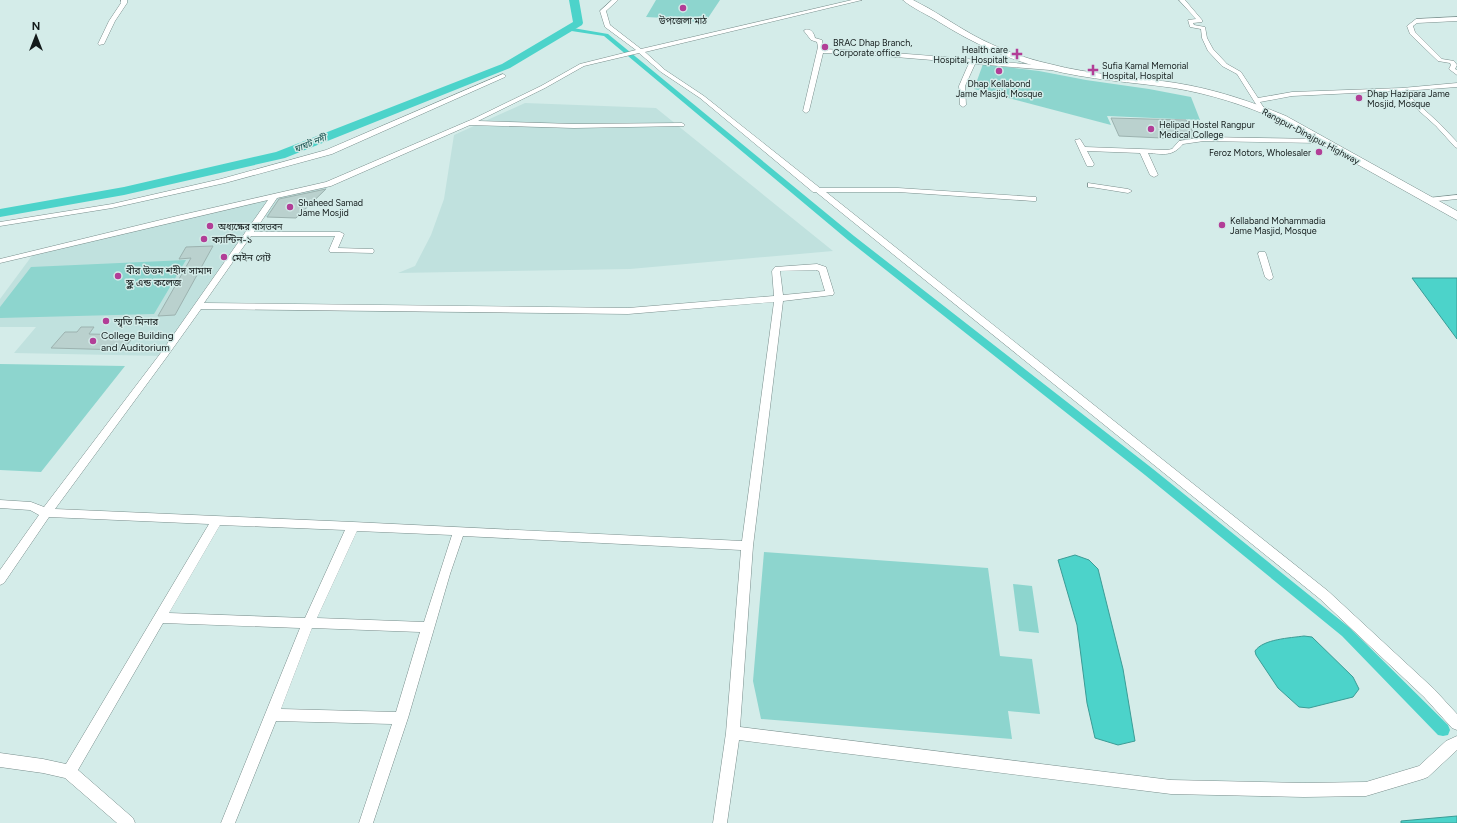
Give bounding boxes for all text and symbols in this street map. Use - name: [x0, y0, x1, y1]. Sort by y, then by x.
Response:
- marker: উপজেলা মাঠ: [678, 3, 688, 13]
- place label: উপজেলা মাঠ: [658, 15, 707, 26]
- north arrow: [16, 16, 56, 56]
- text: N: [32, 20, 40, 33]
- place label: BRAC Dhap Branch, Corporate office: [833, 37, 912, 58]
- marker: BRAC Dhap Branch, Corporate office: [820, 42, 830, 52]
- place label: Health care Hospital, Hospitalt: [933, 44, 1009, 65]
- marker: Health care Hospital, Hospitalt: [1011, 48, 1023, 60]
- place label: Sufia Kamal Memorial Hospital, Hospital: [1102, 60, 1188, 81]
- marker: Sufia Kamal Memorial Hospital, Hospital: [1087, 64, 1099, 76]
- marker: Dhap Kellabond Jame Masjid, Mosque: [994, 66, 1004, 76]
- place label: Dhap Kellabond Jame Masjid, Mosque: [956, 78, 1042, 99]
- place label: Dhap Hazipara Jame Mosjid, Mosque: [1367, 88, 1450, 109]
- marker: Dhap Hazipara Jame Mosjid, Mosque: [1354, 93, 1364, 103]
- street label: Rangpur-Dinajpur Highway: [1260, 106, 1362, 167]
- place label: Helipad Hostel Rangpur Medical College: [1159, 119, 1255, 140]
- marker: Helipad Hostel Rangpur Medical College: [1146, 124, 1156, 134]
- water label: ঘাঘট নদী: [292, 131, 329, 154]
- place label: Feroz Motors, Wholesaler: [1209, 147, 1311, 158]
- marker: Feroz Motors, Wholesaler: [1314, 147, 1324, 157]
- place label: Shaheed Samad Jame Mosjid: [298, 197, 363, 218]
- marker: Shaheed Samad Jame Mosjid: [285, 202, 295, 212]
- place label: Kellaband Mohammadia Jame Masjid, Mosque: [1230, 215, 1326, 236]
- marker: Kellaband Mohammadia Jame Masjid, Mosque: [1217, 220, 1227, 230]
- marker: অধ্যক্ষের বাসভবন: [205, 221, 215, 231]
- place label: অধ্যক্ষের বাসভবন: [217, 221, 283, 232]
- place label: ক্যান্টিন-১: [211, 233, 253, 246]
- marker: ক্যান্টিন-১: [199, 234, 209, 244]
- place label: মেইন গেট: [232, 251, 271, 264]
- marker: মেইন গেট: [219, 252, 229, 262]
- place label: বীর উত্তম শহীদ সামাদ স্কুল এন্ড কলেজ: [125, 264, 212, 289]
- marker: বীর উত্তম শহীদ সামাদ স্কুল এন্ড কলেজ: [113, 271, 123, 281]
- place label: স্মৃতি মিনার: [113, 315, 159, 328]
- marker: স্মৃতি মিনার: [101, 316, 111, 326]
- place label: College Building and Auditorium: [101, 329, 174, 354]
- marker: College Building and Auditorium: [88, 336, 98, 346]

